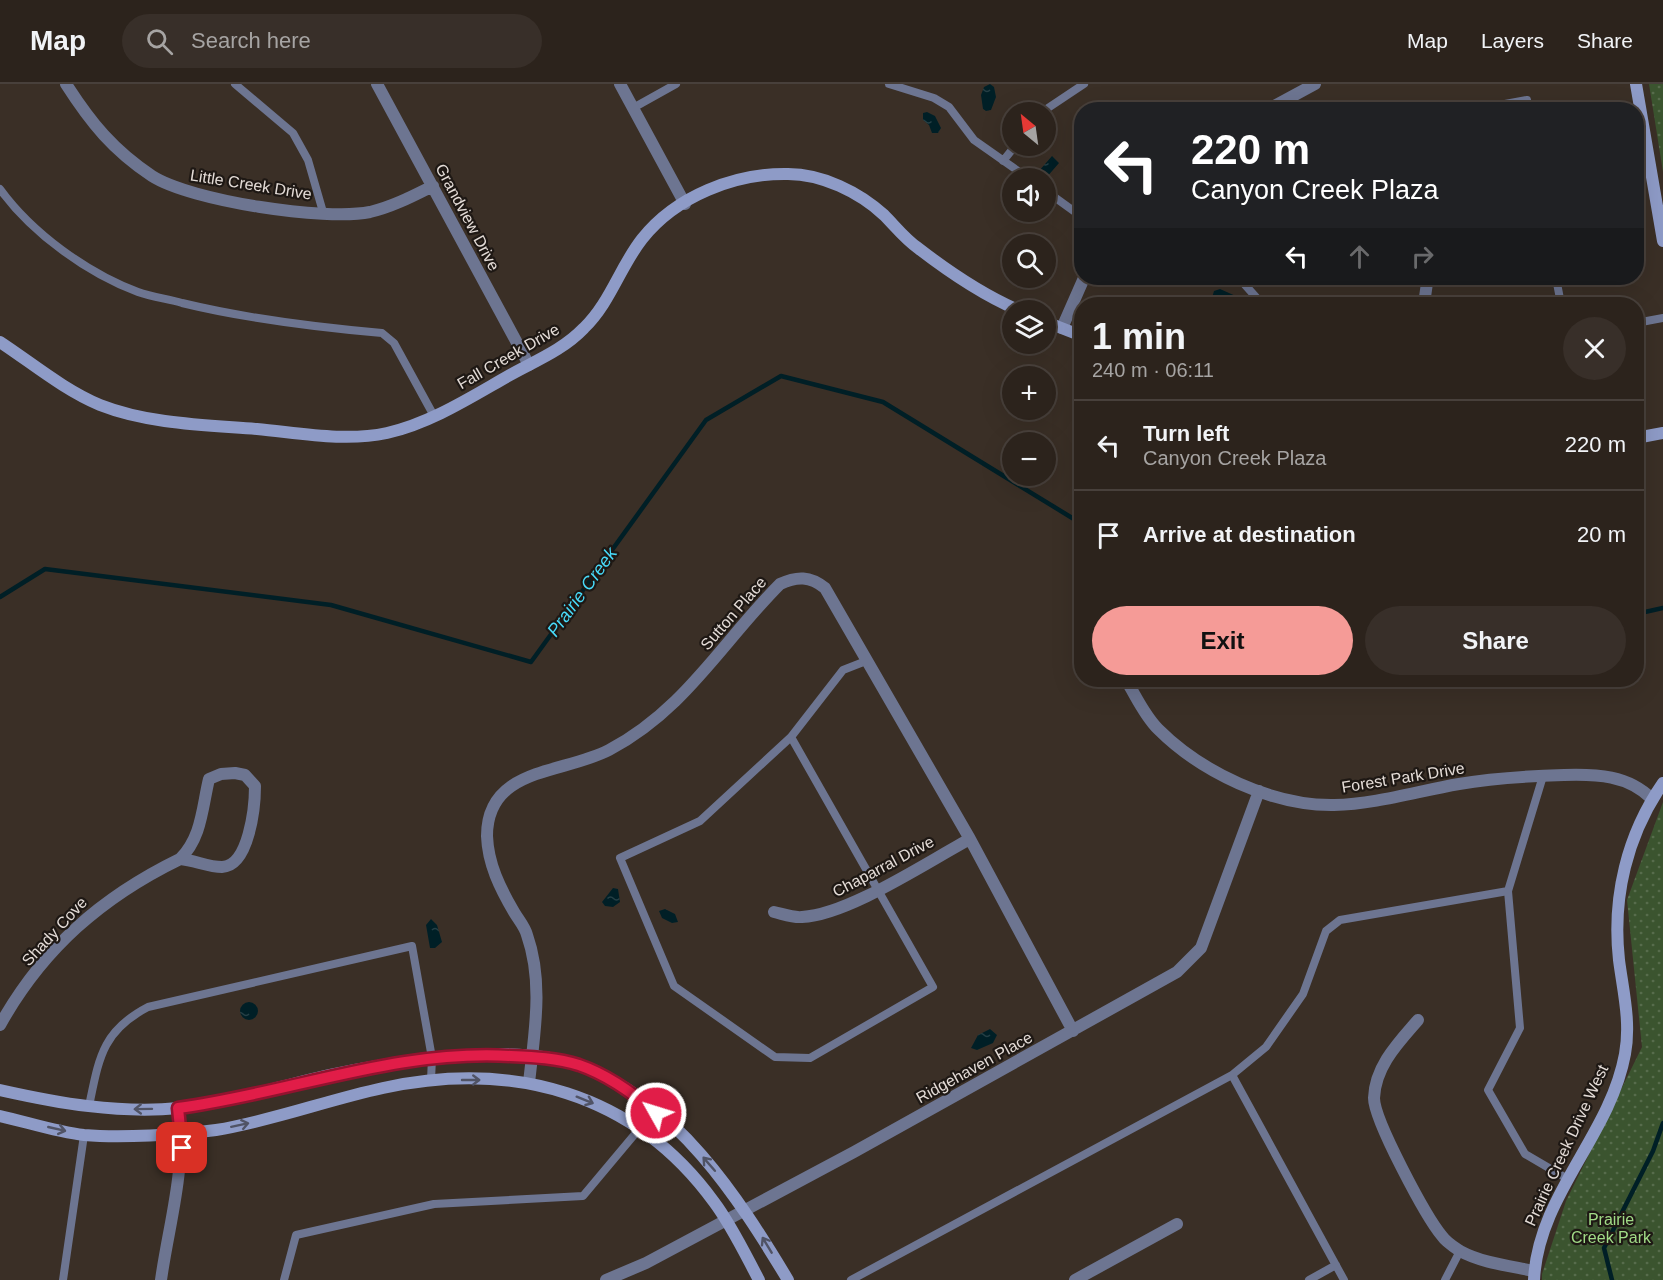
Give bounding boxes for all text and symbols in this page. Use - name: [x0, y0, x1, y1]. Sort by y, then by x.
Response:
- search box: [122, 14, 542, 68]
- text: Map: [30, 25, 86, 56]
- icon: search: [143, 25, 176, 58]
- text: Search here: [191, 28, 311, 53]
- text: Map: [1407, 29, 1448, 52]
- text: Layers: [1481, 29, 1544, 52]
- text: Share: [1577, 29, 1633, 52]
- north arrow: [1002, 102, 1056, 156]
- map controls: [1002, 102, 1056, 486]
- icon: left: [1092, 126, 1170, 204]
- text: 220 m: [1191, 126, 1310, 173]
- street label: Grandview Drive: [432, 161, 503, 274]
- street label: Little Creek Drive: [189, 167, 313, 203]
- button: sound: [1002, 168, 1056, 222]
- text: Canyon Creek Plaza: [1191, 175, 1439, 205]
- button: search: [1002, 234, 1056, 288]
- icon: left: [1280, 240, 1313, 273]
- icon: ahead: [1343, 240, 1376, 273]
- icon: right: [1406, 240, 1439, 273]
- button: layers: [1002, 300, 1056, 354]
- text: 1 min: [1092, 316, 1186, 357]
- button: close: [1563, 317, 1626, 380]
- street label: Fall Creek Drive: [454, 320, 562, 392]
- text: 240 m · 06:11: [1092, 359, 1214, 381]
- button: +: [1002, 366, 1056, 420]
- text: Turn left: [1143, 421, 1229, 446]
- icon: left: [1092, 429, 1125, 462]
- button: −: [1002, 432, 1056, 486]
- text: 220 m: [1565, 432, 1626, 457]
- text: Canyon Creek Plaza: [1143, 447, 1326, 469]
- icon: arrive: [1092, 519, 1125, 552]
- text: Arrive at destination: [1143, 522, 1356, 547]
- text: 20 m: [1577, 522, 1626, 547]
- water label: Prairie Creek: [543, 543, 622, 640]
- street label: Sutton Place: [697, 573, 770, 653]
- button: Exit: [1092, 606, 1353, 675]
- button: Share: [1365, 606, 1626, 675]
- street label: Forest Park Drive: [1340, 759, 1466, 796]
- street label: Chaparral Drive: [830, 833, 937, 900]
- street label: Shady Cove: [18, 894, 90, 969]
- street label: Ridgehaven Place: [913, 1028, 1035, 1106]
- street label: Prairie Creek Drive West: [1522, 1061, 1612, 1228]
- one-way arrow: [461, 1074, 481, 1086]
- position arrow: [624, 1081, 688, 1145]
- one-way arrow: [575, 1095, 594, 1106]
- one-way arrow: [133, 1103, 153, 1115]
- one-way arrow: [230, 1118, 249, 1130]
- pin: [156, 1122, 207, 1173]
- one-way arrow: [47, 1123, 66, 1135]
- icon: arrive: [165, 1131, 198, 1164]
- one-way arrow: [702, 1157, 716, 1172]
- park label: Prairie Creek Park: [1571, 1211, 1652, 1246]
- one-way arrow: [760, 1237, 772, 1254]

